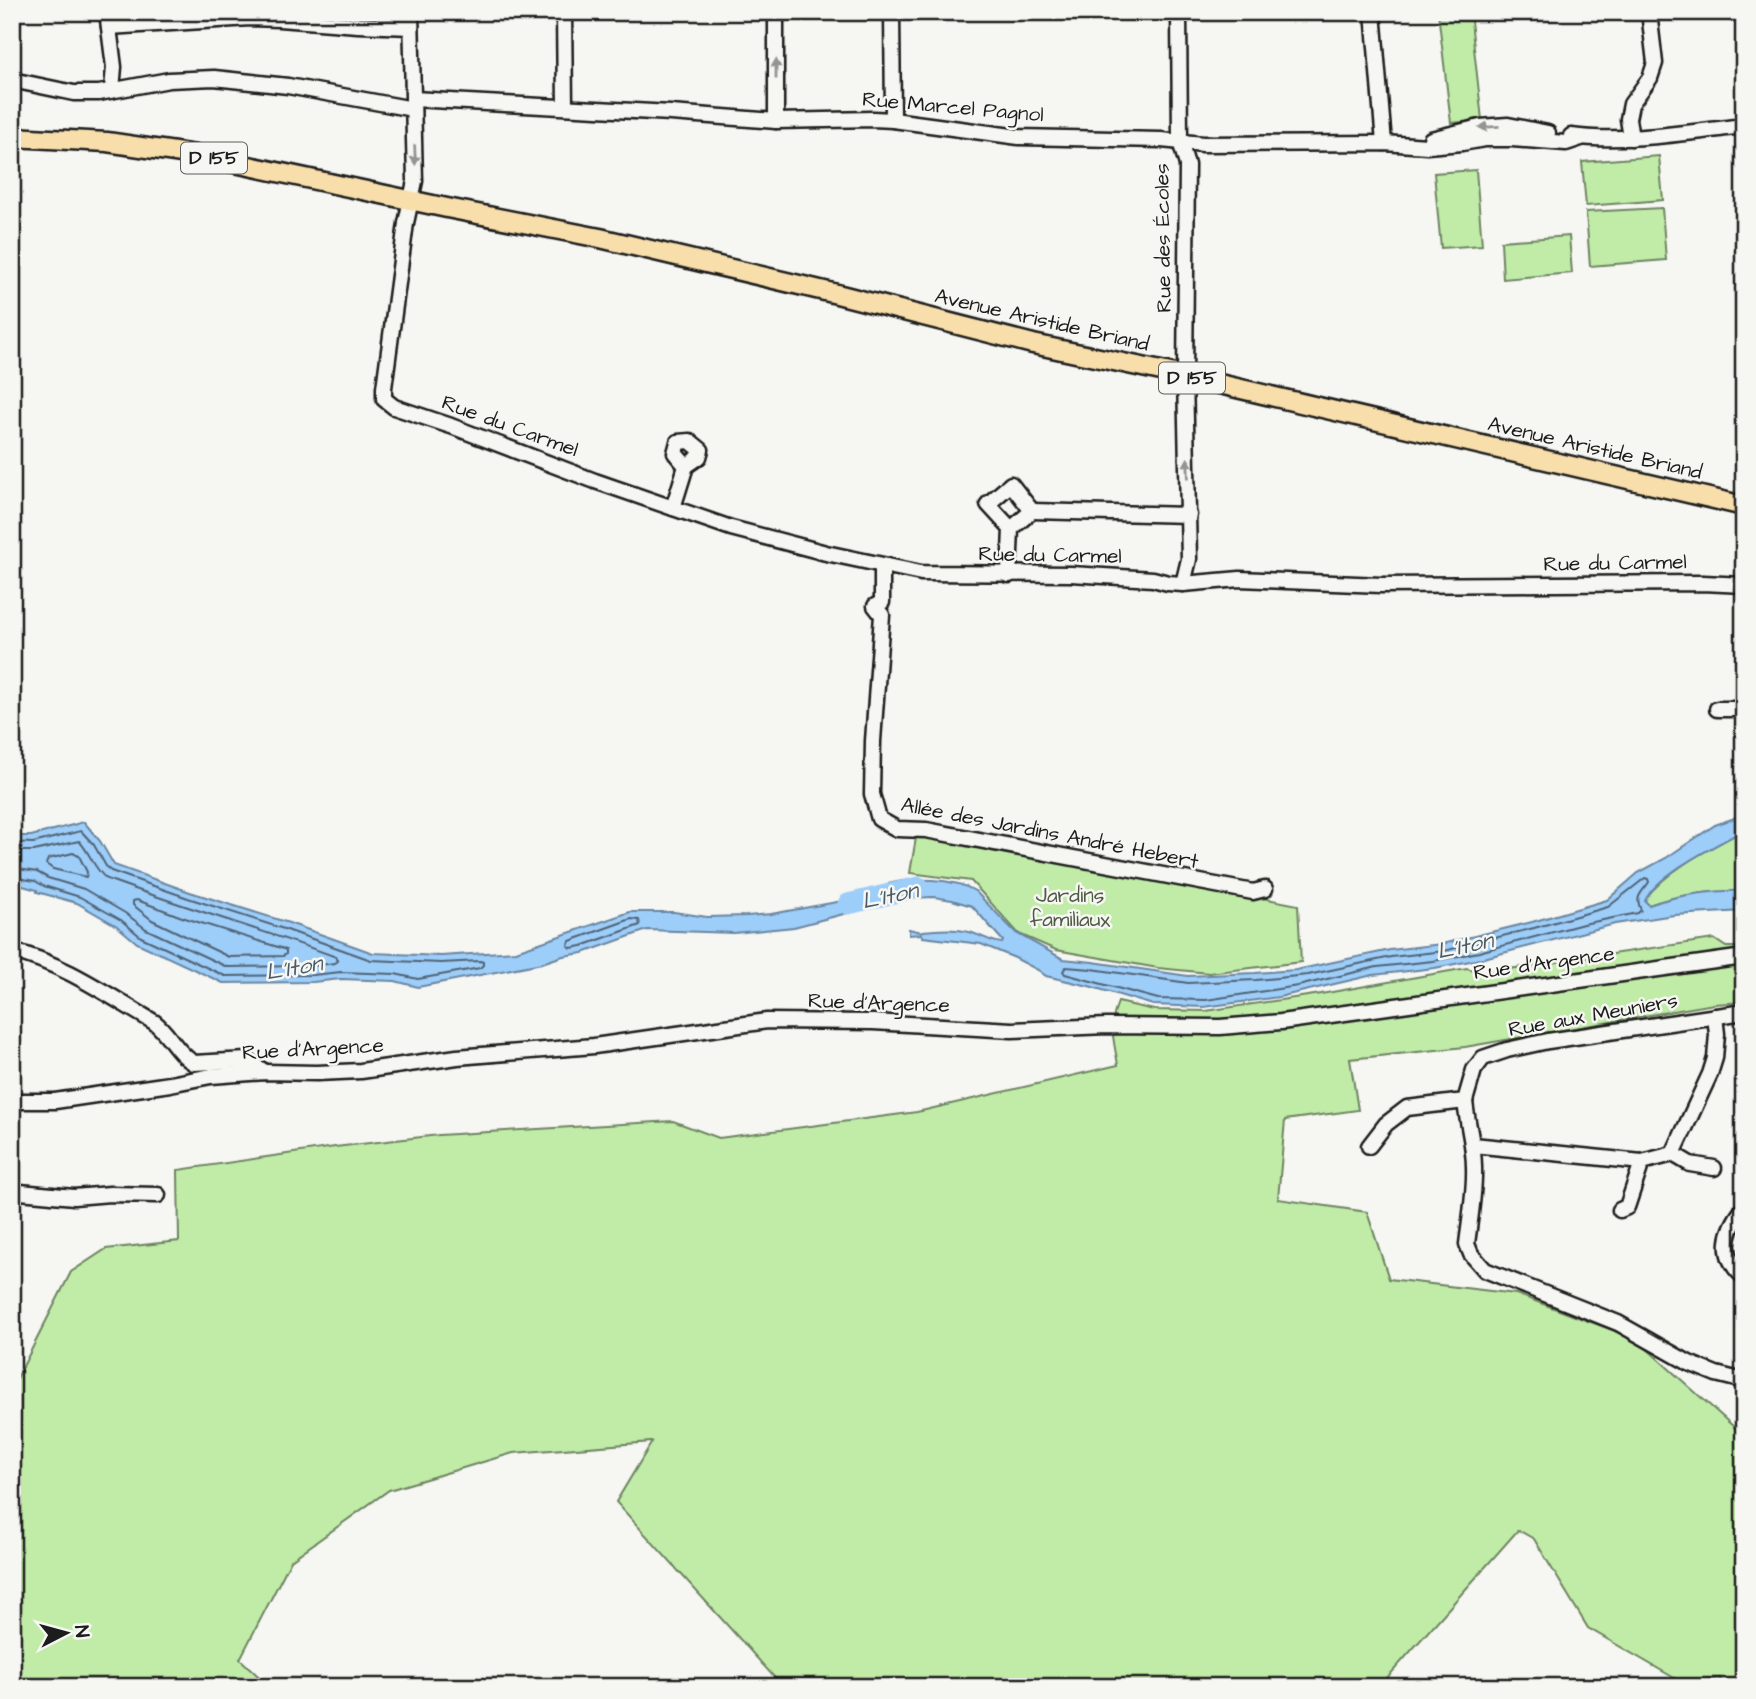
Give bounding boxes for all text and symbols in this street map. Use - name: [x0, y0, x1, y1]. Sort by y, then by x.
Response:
- one-way arrow: [770, 58, 782, 80]
- street label: Rue Marcel Pagnol: [861, 85, 1045, 131]
- one-way arrow: [1478, 121, 1500, 132]
- road number: D 155: [181, 142, 247, 174]
- one-way arrow: [409, 144, 420, 166]
- street label: Rue des Écoles: [1147, 163, 1179, 313]
- street label: Avenue Aristide Briand: [932, 281, 1152, 359]
- road number: D 155: [1159, 362, 1225, 394]
- street label: Rue du Carmel: [438, 388, 582, 464]
- street label: Avenue Aristide Briand: [1485, 409, 1705, 487]
- one-way arrow: [1182, 456, 1193, 478]
- street label: Rue du Carmel: [978, 539, 1122, 571]
- street label: Rue du Carmel: [1543, 547, 1687, 579]
- street label: Allée des Jardins André Hebert: [899, 790, 1202, 876]
- water label: L'Iton: [859, 874, 924, 918]
- park label: Jardins familiaux: [1030, 881, 1110, 934]
- water label: L'Iton: [1434, 924, 1499, 968]
- street label: Rue d'Argence: [1472, 939, 1617, 989]
- water label: L'Iton: [263, 947, 327, 989]
- street label: Rue d'Argence: [807, 986, 950, 1022]
- street label: Rue aux Meuniers: [1506, 986, 1680, 1044]
- street label: Rue d'Argence: [241, 1031, 385, 1069]
- north arrow: [32, 1598, 102, 1668]
- text: N: [67, 1624, 95, 1639]

